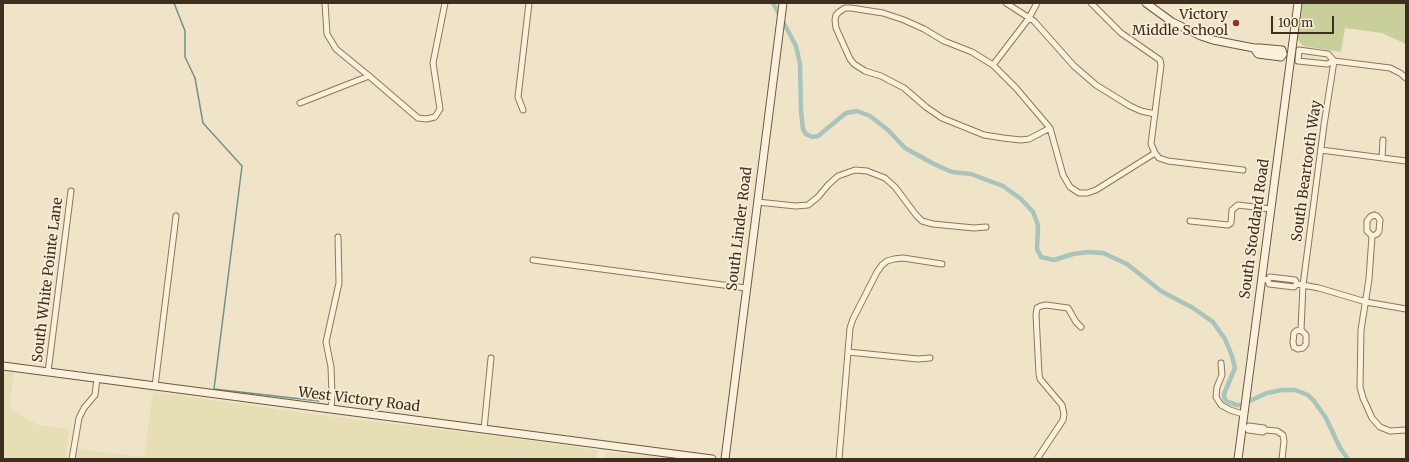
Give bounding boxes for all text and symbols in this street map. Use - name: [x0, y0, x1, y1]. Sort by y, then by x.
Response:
- place label: Victory Middle School: [1132, 7, 1228, 40]
- scale bar: [1273, 8, 1336, 34]
- text: 100 m: [1278, 15, 1313, 30]
- marker: Victory Middle School: [1231, 18, 1241, 28]
- street label: South Beartooth Way: [1289, 99, 1325, 243]
- street label: South Stoddard Road: [1237, 158, 1273, 300]
- street label: South Linder Road: [724, 166, 756, 292]
- street label: South White Pointe Lane: [30, 196, 66, 364]
- street label: West Victory Road: [297, 384, 421, 416]

